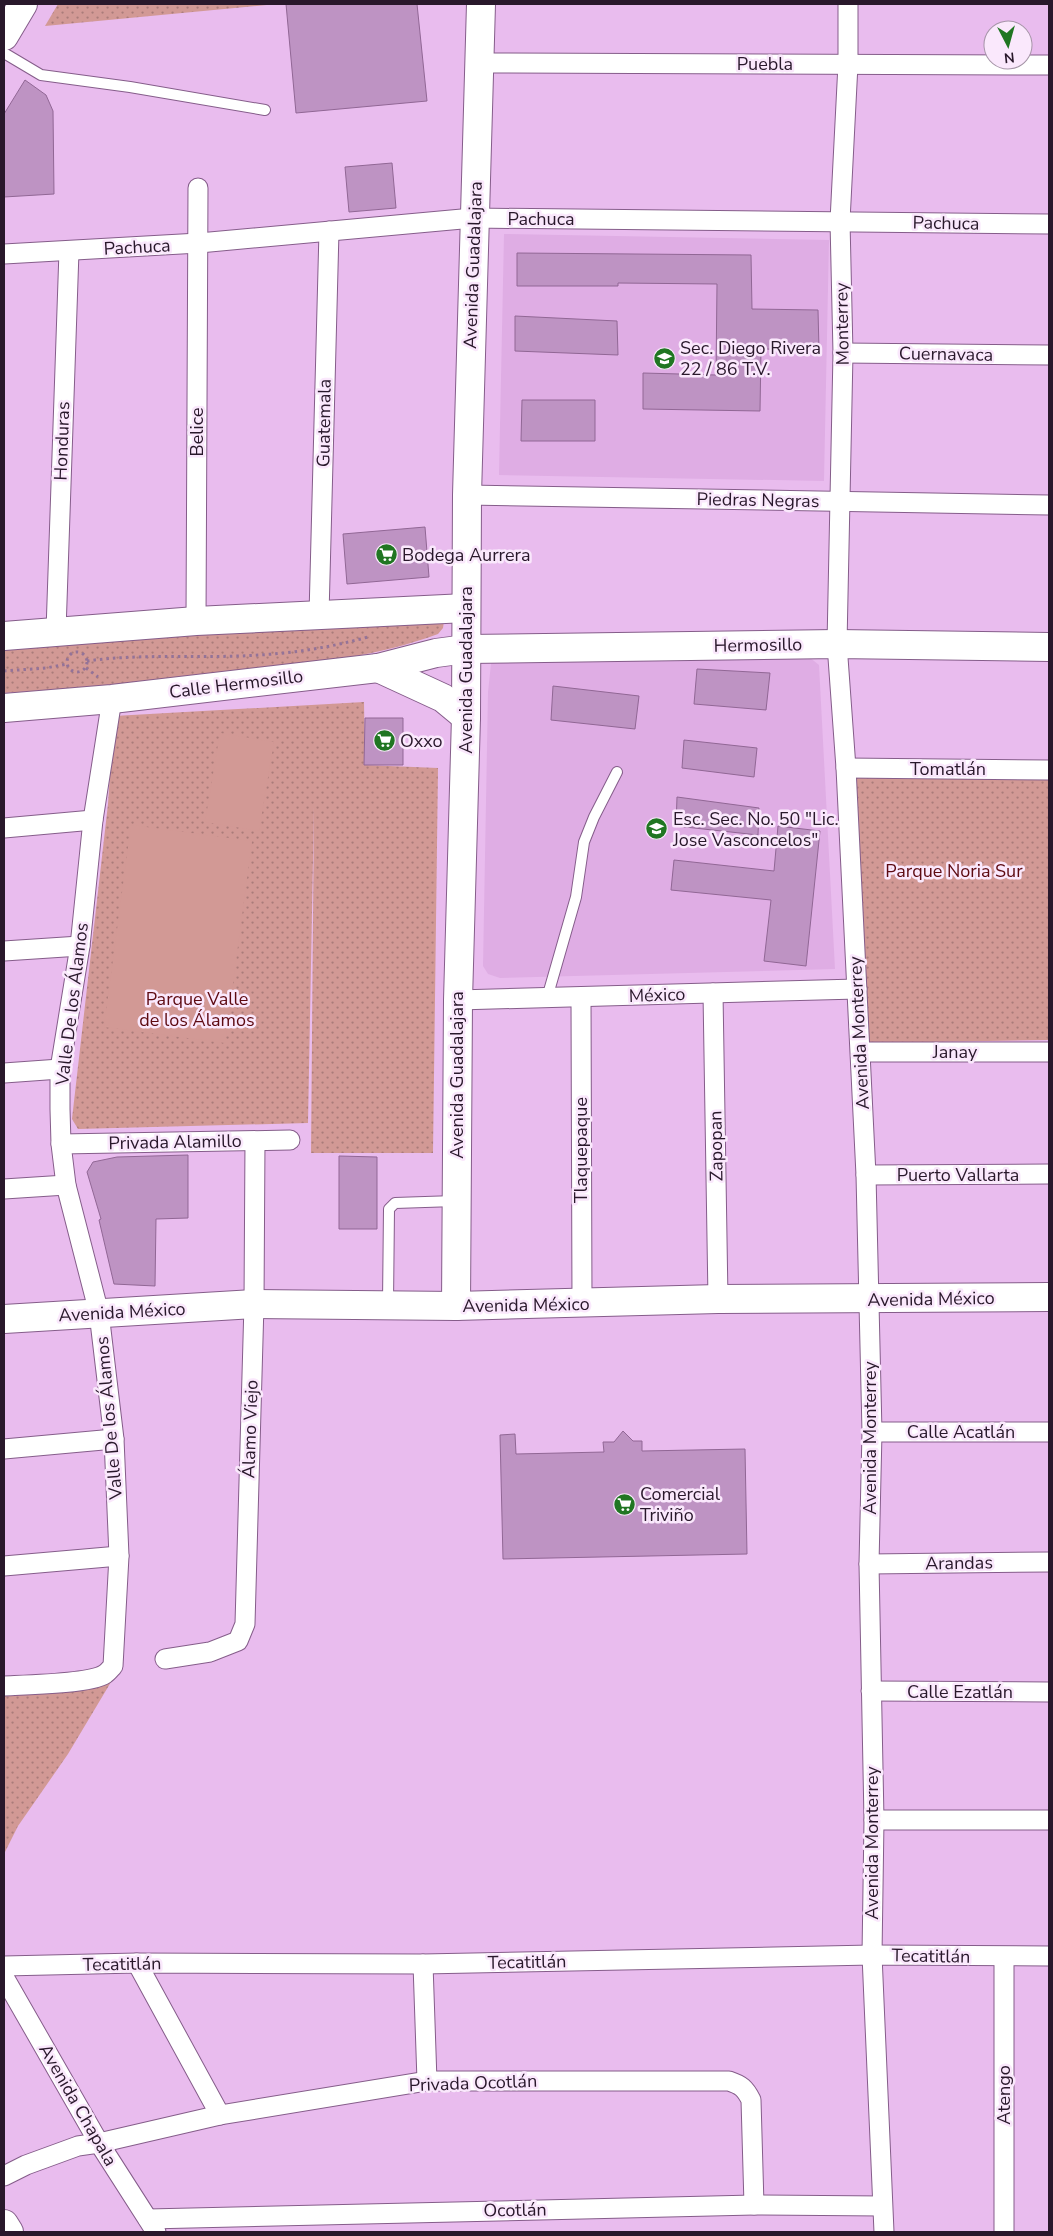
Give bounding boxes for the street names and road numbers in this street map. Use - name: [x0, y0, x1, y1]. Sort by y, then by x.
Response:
- street label: Puebla: [737, 52, 793, 76]
- street label: Avenida Guadalajara: [458, 181, 488, 349]
- street label: Pachuca: [508, 207, 574, 231]
- street label: Pachuca: [912, 210, 980, 236]
- street label: Pachuca: [103, 233, 171, 261]
- street label: Monterrey: [829, 282, 855, 366]
- street label: Cuernavaca: [899, 341, 993, 367]
- street label: Guatemala: [311, 379, 337, 467]
- street label: Honduras: [49, 401, 75, 481]
- street label: Belice: [185, 408, 209, 456]
- street label: Piedras Negras: [696, 487, 820, 513]
- street label: Avenida Guadalajara: [454, 586, 478, 754]
- street label: Hermosillo: [714, 632, 802, 658]
- street label: Calle Hermosillo: [168, 664, 304, 704]
- street label: Tomatlán: [910, 757, 986, 781]
- street label: Valle De los Álamos: [50, 921, 94, 1088]
- street label: Avenida Monterrey: [843, 955, 875, 1110]
- street label: México: [628, 982, 686, 1008]
- street label: Avenida Guadalajara: [445, 991, 469, 1159]
- street label: Janay: [932, 1040, 978, 1064]
- street label: Tlaquepaque: [569, 1097, 593, 1203]
- street label: Zapopan: [703, 1110, 729, 1182]
- street label: Privada Alamillo: [108, 1129, 242, 1155]
- street label: Puerto Vallarta: [897, 1163, 1019, 1187]
- street label: Avenida México: [867, 1286, 995, 1312]
- street label: Avenida México: [462, 1292, 590, 1318]
- street label: Avenida México: [58, 1297, 186, 1327]
- street label: Valle De los Álamos: [90, 1335, 128, 1502]
- street label: Avenida Monterrey: [858, 1361, 882, 1515]
- street label: Álamo Viejo: [236, 1379, 264, 1479]
- street label: Calle Acatlán: [907, 1420, 1015, 1444]
- street label: Arandas: [925, 1550, 993, 1576]
- street label: Calle Ezatlán: [907, 1680, 1013, 1704]
- street label: Avenida Monterrey: [860, 1766, 884, 1920]
- street label: Tecatitlán: [891, 1943, 971, 1969]
- street label: Tecatitlán: [487, 1949, 567, 1975]
- street label: Tecatitlán: [82, 1951, 162, 1977]
- street label: Avenida Chapala: [33, 2040, 123, 2170]
- street label: Atengo: [992, 2065, 1016, 2125]
- street label: Privada Ocotlán: [408, 2069, 538, 2097]
- street label: Ocotlán: [483, 2197, 547, 2223]

